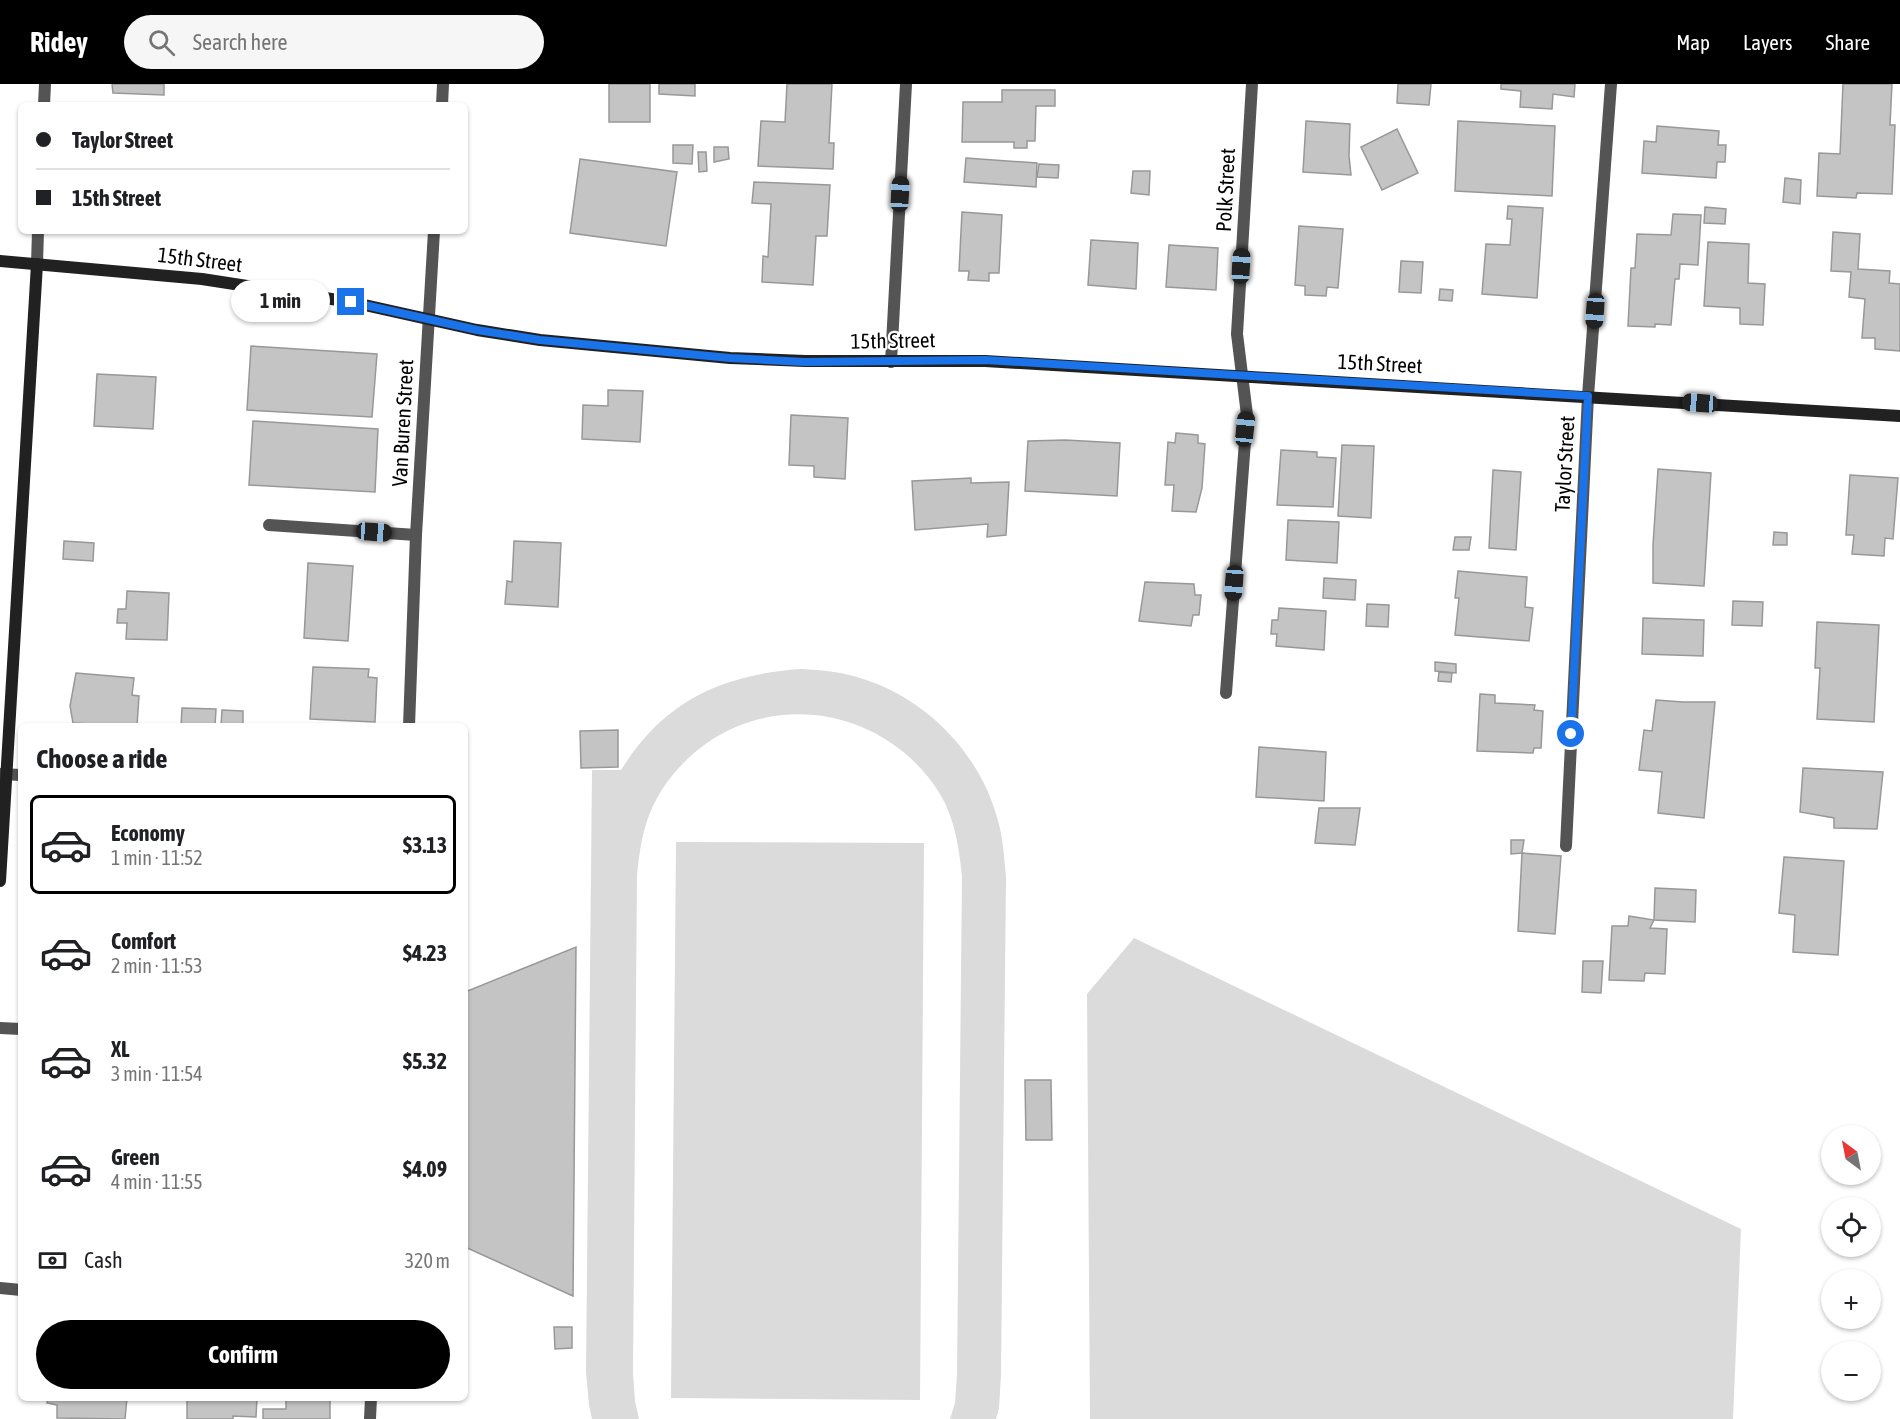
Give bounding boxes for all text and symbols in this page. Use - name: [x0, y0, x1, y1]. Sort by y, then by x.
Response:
- search box: [124, 15, 544, 69]
- text: Ridey: [30, 26, 88, 58]
- icon: search: [145, 26, 178, 59]
- text: Search here: [193, 29, 288, 55]
- text: Map: [1676, 30, 1710, 54]
- text: Layers: [1743, 30, 1793, 54]
- text: Share: [1826, 30, 1870, 54]
- text: Taylor Street: [72, 127, 173, 153]
- street label: Polk Street: [1211, 148, 1239, 232]
- car: [890, 176, 910, 212]
- text: 15th Street: [72, 185, 161, 211]
- street label: 15th Street: [157, 242, 244, 276]
- car: [1231, 248, 1251, 284]
- callout: 1 min: [231, 281, 330, 323]
- route end: [337, 288, 364, 315]
- text: 1 min: [260, 289, 301, 312]
- car: [1585, 292, 1605, 330]
- street label: 15th Street: [850, 327, 936, 353]
- street label: 15th Street: [1337, 349, 1423, 377]
- street label: Van Buren Street: [387, 359, 417, 487]
- car: [1681, 393, 1719, 413]
- car: [1234, 410, 1256, 448]
- street label: Taylor Street: [1549, 415, 1579, 513]
- car: [355, 522, 393, 542]
- car: [1224, 564, 1244, 602]
- route start: [1557, 720, 1584, 747]
- text: Choose a ride: [36, 743, 168, 774]
- icon: car: [39, 818, 93, 872]
- text: Economy: [111, 820, 185, 846]
- text: $3.13: [403, 832, 447, 858]
- text: 1 min · 11:52: [111, 846, 203, 869]
- icon: car: [39, 926, 93, 980]
- text: Comfort: [111, 928, 176, 954]
- text: $4.23: [403, 940, 447, 966]
- text: 2 min · 11:53: [111, 954, 203, 977]
- icon: car: [39, 1034, 93, 1088]
- text: XL: [111, 1036, 129, 1062]
- text: $5.32: [403, 1048, 447, 1074]
- text: 3 min · 11:54: [111, 1062, 203, 1085]
- north arrow: [1821, 1125, 1881, 1185]
- map controls: [1821, 1125, 1881, 1401]
- icon: car: [39, 1142, 93, 1196]
- text: Green: [111, 1144, 160, 1170]
- text: $4.09: [403, 1156, 447, 1182]
- text: 4 min · 11:55: [111, 1170, 203, 1193]
- button: locate: [1821, 1197, 1881, 1257]
- icon: cash: [36, 1244, 69, 1277]
- text: Cash: [84, 1247, 123, 1273]
- text: 320 m: [405, 1249, 450, 1272]
- button: +: [1821, 1269, 1881, 1329]
- button: Confirm: [36, 1320, 450, 1389]
- button: −: [1821, 1341, 1881, 1401]

